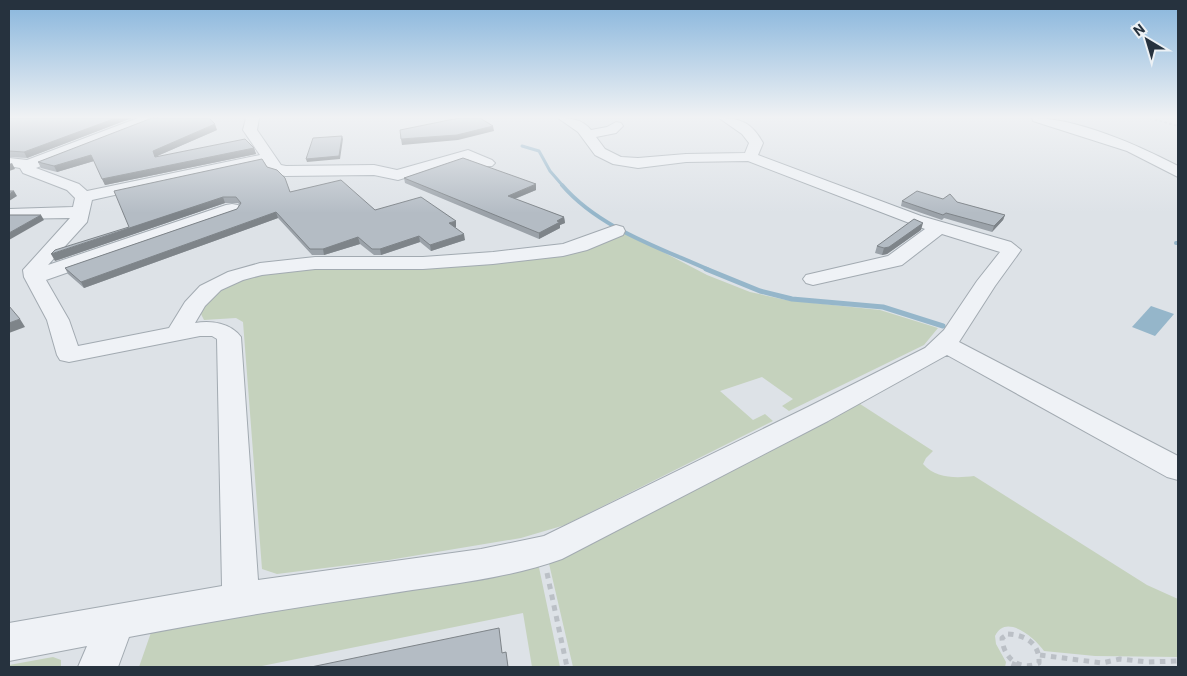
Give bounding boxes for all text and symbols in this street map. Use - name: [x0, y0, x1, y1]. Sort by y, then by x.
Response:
- north arrow: [1122, 15, 1172, 65]
- text: N: [1130, 20, 1148, 39]

